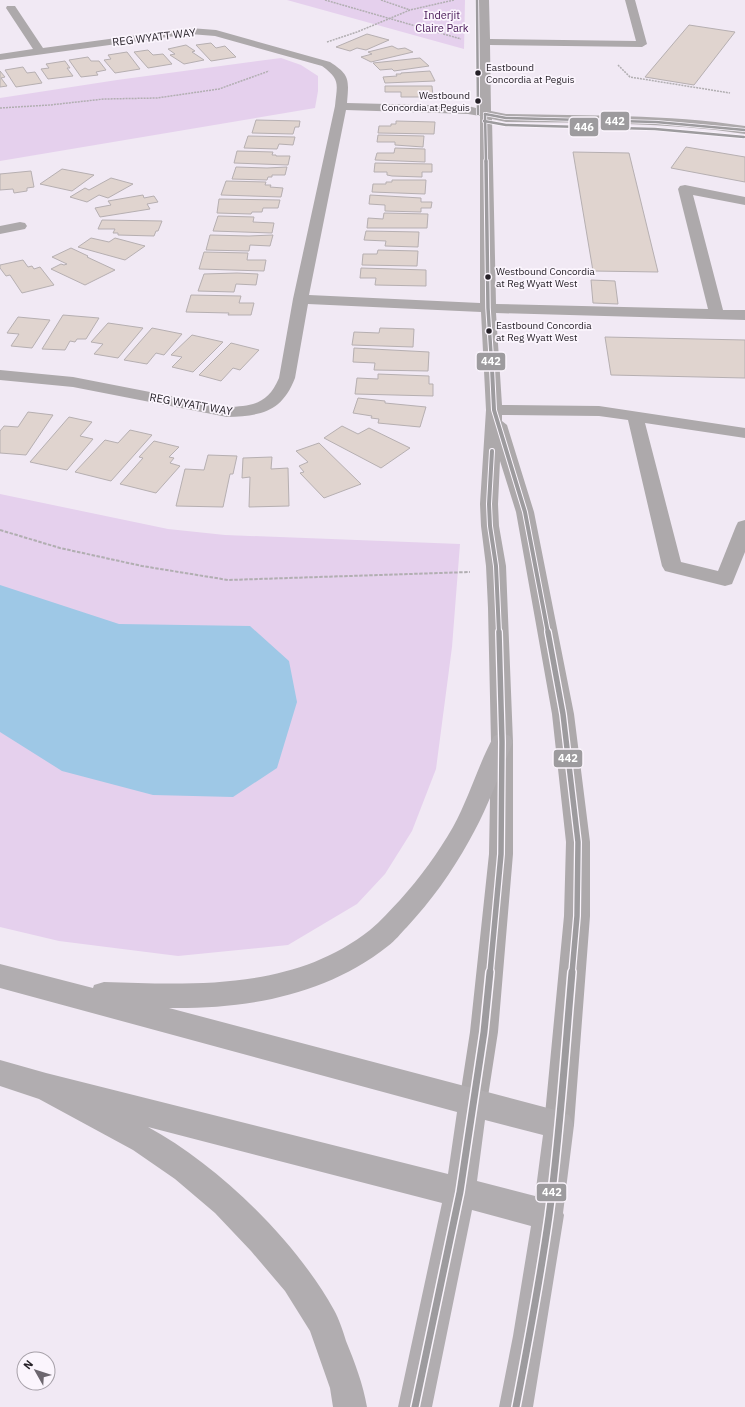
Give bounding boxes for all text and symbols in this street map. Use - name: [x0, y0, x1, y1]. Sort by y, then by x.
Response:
- park label: Inderjit Claire Park: [415, 8, 469, 35]
- street label: REG WYATT WAY: [111, 25, 197, 49]
- place label: Eastbound Concordia at Peguis: [486, 61, 575, 86]
- marker: Eastbound Concordia at Peguis: [473, 68, 483, 78]
- place label: Westbound Concordia at Peguis: [381, 89, 470, 114]
- marker: Westbound Concordia at Peguis: [473, 96, 483, 106]
- line badge: 442: [600, 111, 630, 131]
- text: 442: [605, 114, 625, 128]
- line badge: 446: [569, 117, 599, 137]
- text: 446: [574, 120, 594, 134]
- place label: Westbound Concordia at Reg Wyatt West: [496, 265, 595, 290]
- marker: Westbound Concordia at Reg Wyatt West: [483, 272, 493, 282]
- place label: Eastbound Concordia at Reg Wyatt West: [496, 319, 592, 344]
- marker: Eastbound Concordia at Reg Wyatt West: [484, 326, 494, 336]
- line badge: 442: [476, 352, 506, 371]
- text: 442: [481, 354, 501, 368]
- street label: REG WYATT WAY: [148, 390, 234, 418]
- line badge: 442: [553, 749, 583, 768]
- text: 442: [558, 751, 578, 765]
- line badge: 442: [536, 1183, 567, 1202]
- text: 442: [542, 1185, 562, 1199]
- north arrow: [16, 1351, 56, 1391]
- text: N: [20, 1357, 36, 1372]

